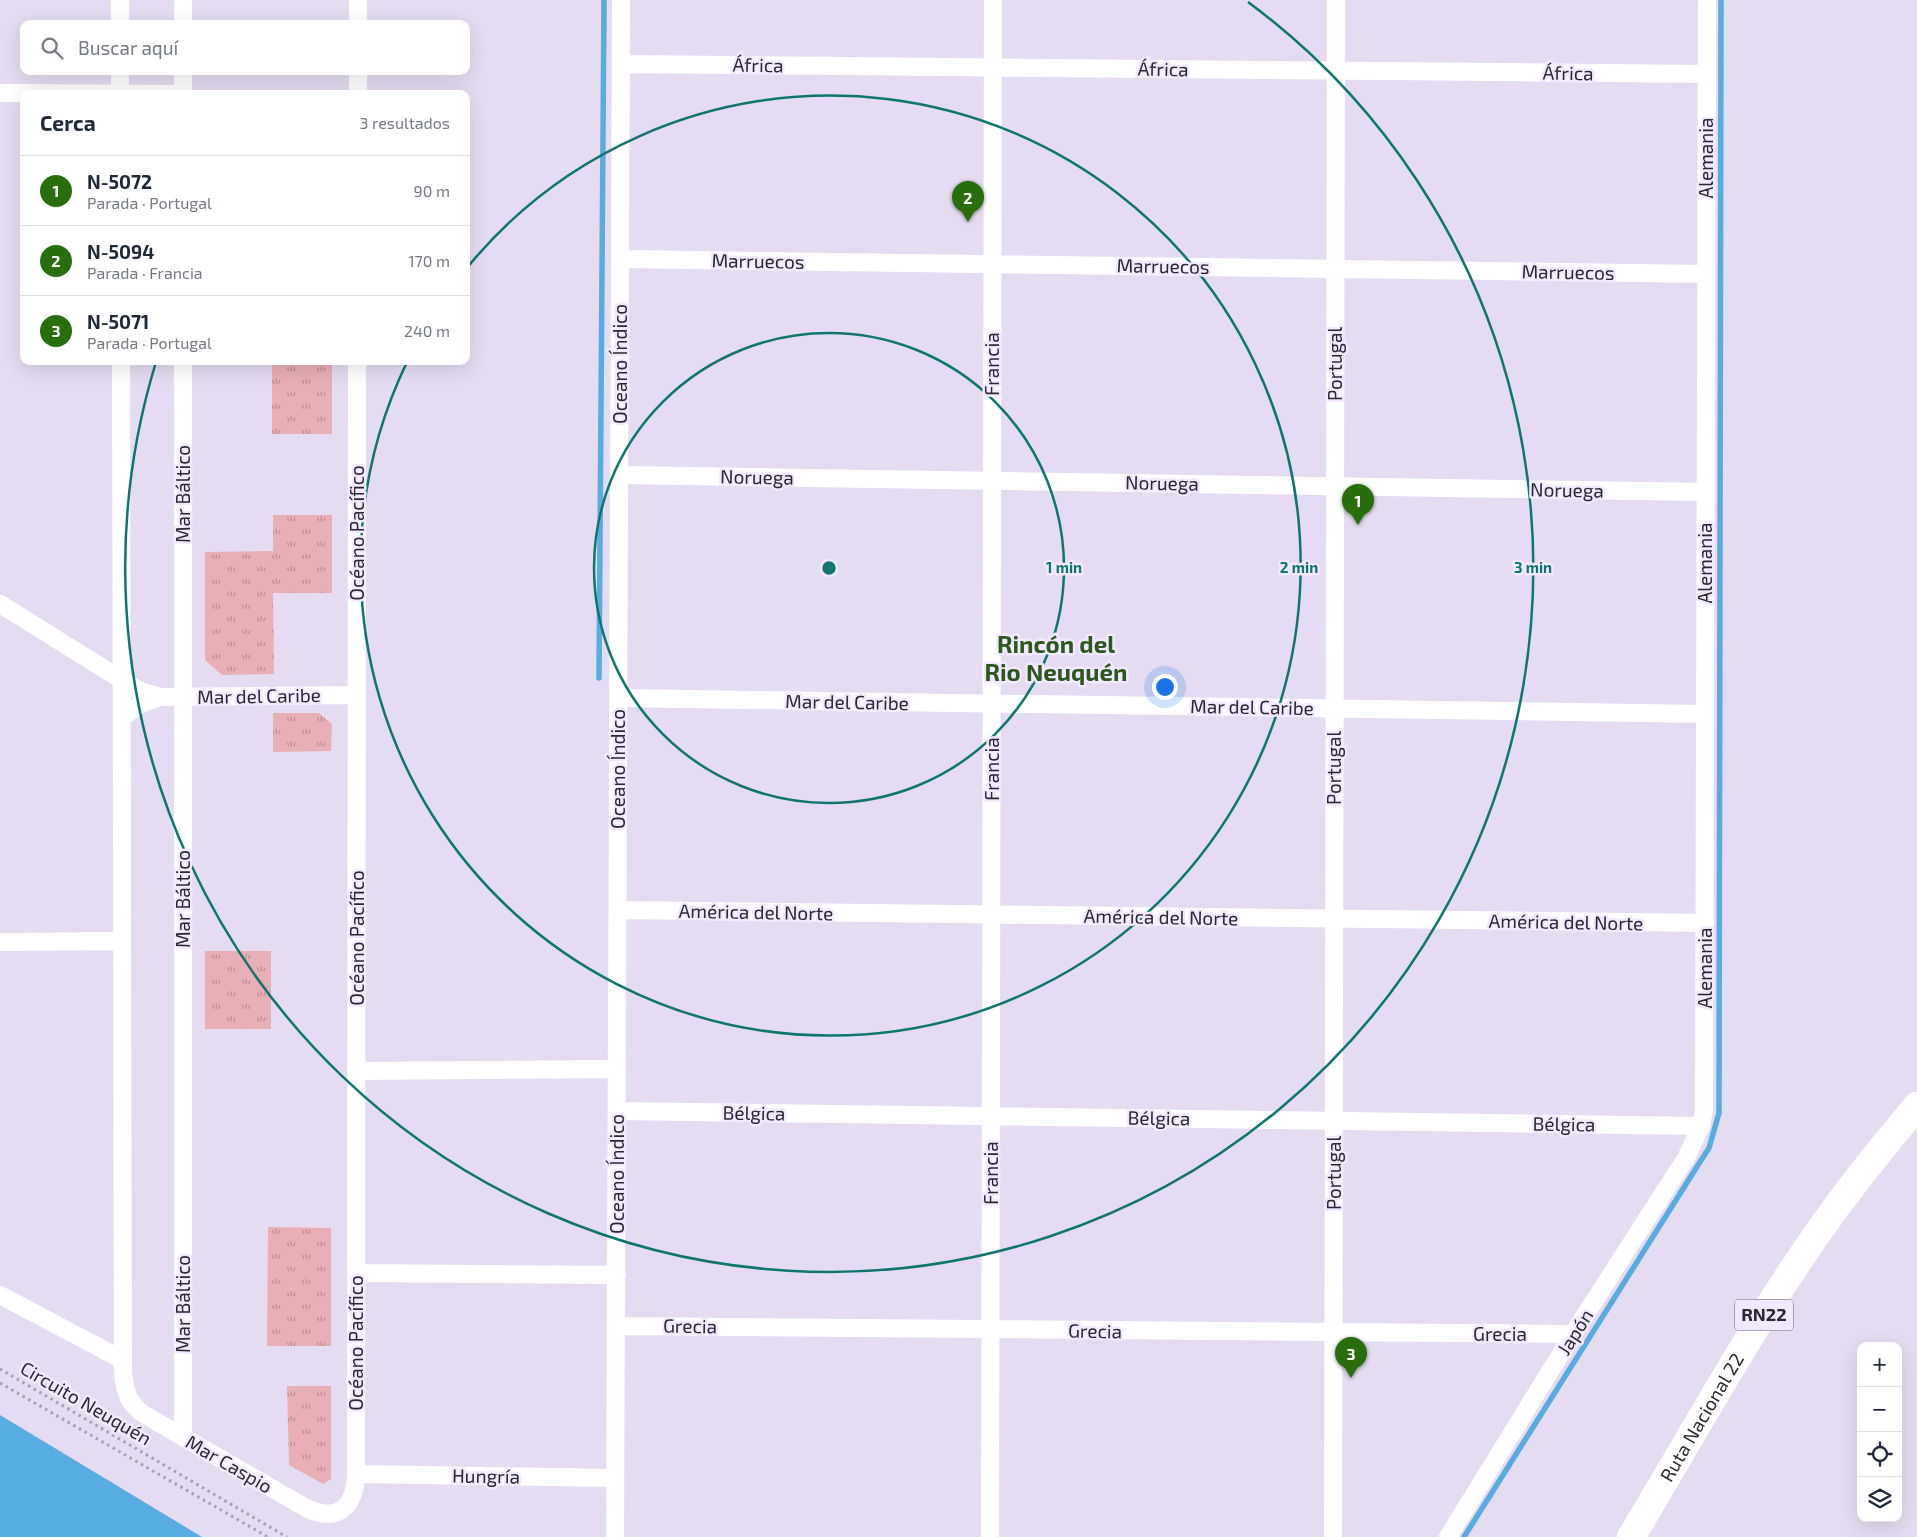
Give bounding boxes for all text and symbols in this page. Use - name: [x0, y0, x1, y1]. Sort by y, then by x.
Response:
- search box: [20, 20, 470, 75]
- icon: search: [38, 34, 66, 62]
- text: Buscar aquí: [78, 36, 178, 59]
- street label: África: [732, 53, 784, 76]
- street label: África: [1137, 57, 1189, 80]
- street label: África: [1542, 61, 1594, 84]
- text: Cerca: [40, 110, 96, 135]
- text: 3 resultados: [360, 113, 450, 132]
- street label: Alemania: [1694, 118, 1717, 198]
- text: N-5072: [87, 170, 152, 193]
- text: 1: [53, 181, 59, 200]
- text: 90 m: [414, 181, 450, 200]
- pin: 2: [952, 181, 984, 222]
- text: Parada · Portugal: [87, 193, 212, 212]
- text: N-5094: [87, 240, 154, 263]
- street label: Marruecos: [711, 248, 805, 273]
- text: 2: [51, 251, 61, 270]
- text: 170 m: [408, 251, 450, 270]
- street label: Marruecos: [1116, 253, 1210, 278]
- street label: Marruecos: [1521, 259, 1615, 284]
- text: Parada · Francia: [87, 263, 203, 282]
- street label: Oceano Índico: [608, 304, 631, 424]
- text: N-5071: [87, 310, 149, 333]
- text: 3: [51, 321, 61, 340]
- text: 240 m: [404, 321, 450, 340]
- street label: Portugal: [1323, 327, 1346, 401]
- street label: Francia: [980, 332, 1003, 396]
- text: Parada · Portugal: [87, 333, 212, 352]
- street label: Mar Báltico: [171, 445, 194, 543]
- street label: Noruega: [720, 464, 794, 489]
- street label: Océano Pacífico: [345, 465, 368, 601]
- street label: Noruega: [1125, 470, 1199, 495]
- street label: Noruega: [1530, 477, 1604, 502]
- pin: 1: [1342, 484, 1374, 525]
- street label: Alemania: [1693, 523, 1716, 603]
- text: 1 min: [1046, 558, 1082, 576]
- text: 2 min: [1280, 558, 1318, 576]
- text: 3 min: [1514, 558, 1552, 576]
- centre of rings: [820, 559, 838, 577]
- district label: Rincón del Rio Neuquén: [984, 629, 1128, 686]
- your location: [1152, 674, 1178, 700]
- street label: Mar del Caribe: [197, 683, 321, 708]
- street label: Mar del Caribe: [785, 689, 909, 714]
- street label: Mar del Caribe: [1190, 694, 1314, 719]
- street label: Oceano Índico: [606, 709, 629, 829]
- street label: Portugal: [1322, 731, 1345, 805]
- street label: Francia: [980, 737, 1003, 801]
- street label: Mar Báltico: [171, 850, 194, 948]
- street label: Océano Pacífico: [345, 870, 368, 1006]
- street label: América del Norte: [678, 899, 834, 924]
- street label: América del Norte: [1083, 904, 1239, 929]
- street label: América del Norte: [1488, 909, 1644, 934]
- street label: Alemania: [1693, 928, 1716, 1008]
- street label: Bélgica: [722, 1100, 786, 1125]
- street label: Bélgica: [1127, 1105, 1191, 1130]
- street label: Bélgica: [1532, 1111, 1596, 1136]
- street label: Oceano Índico: [605, 1114, 628, 1234]
- street label: Portugal: [1322, 1136, 1345, 1210]
- street label: Francia: [979, 1141, 1002, 1205]
- street label: Mar Báltico: [171, 1255, 194, 1353]
- street label: Océano Pacífico: [344, 1275, 367, 1411]
- road number: RN22: [1735, 1300, 1793, 1330]
- street label: Japón: [1552, 1305, 1598, 1359]
- street label: Grecia: [663, 1314, 717, 1337]
- street label: Grecia: [1068, 1319, 1122, 1342]
- street label: Grecia: [1473, 1322, 1527, 1345]
- pin: 3: [1335, 1337, 1367, 1378]
- map controls: [1857, 1342, 1902, 1522]
- button: +: [1857, 1342, 1902, 1387]
- street label: Ruta Nacional 22: [1655, 1349, 1748, 1486]
- street label: Circuito Neuquén: [17, 1356, 156, 1449]
- button: −: [1857, 1387, 1902, 1432]
- street label: Mar Caspio: [182, 1430, 277, 1498]
- button: locate: [1857, 1432, 1902, 1477]
- street label: Hungría: [452, 1463, 520, 1488]
- button: layers: [1857, 1477, 1902, 1522]

